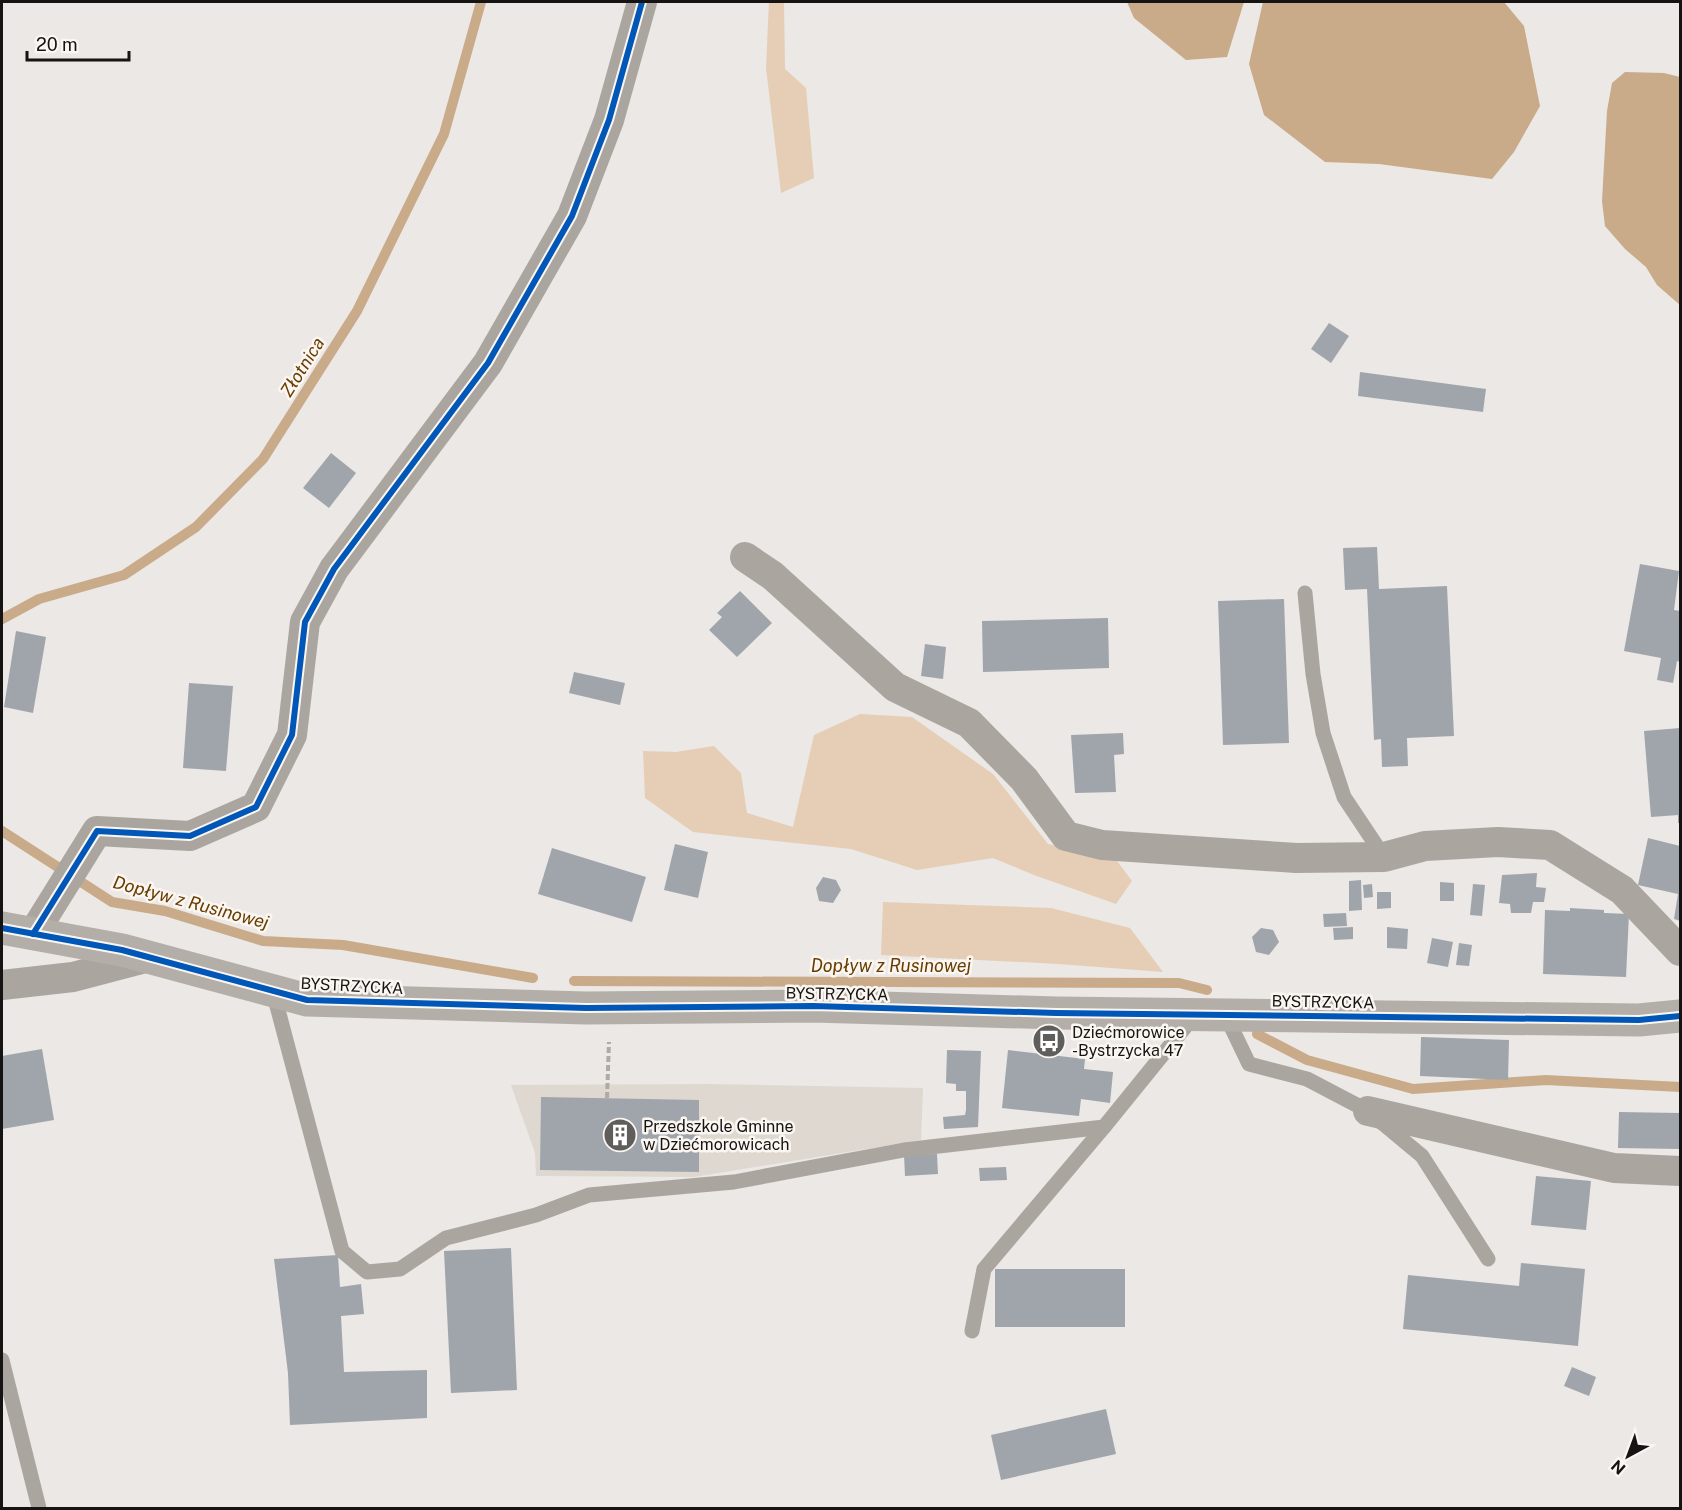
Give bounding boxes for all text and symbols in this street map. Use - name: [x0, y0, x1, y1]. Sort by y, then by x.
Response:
- scale bar: [27, 24, 129, 62]
- text: 20 m: [36, 34, 78, 55]
- water label: Złotnica: [275, 333, 329, 401]
- water label: Dopływ z Rusinowej: [111, 871, 272, 933]
- water label: Dopływ z Rusinowej: [811, 955, 972, 976]
- street label: BYSTRZYCKA: [300, 974, 404, 998]
- street label: BYSTRZYCKA: [785, 984, 889, 1004]
- street label: BYSTRZYCKA: [1271, 992, 1375, 1012]
- bus stop icon: Dziećmorowice -Bystrzycka 47: [1031, 1023, 1067, 1059]
- place label: Dziećmorowice -Bystrzycka 47: [1072, 1023, 1185, 1060]
- building icon: Przedszkole Gminne w Dziećmorowicach: [602, 1117, 638, 1153]
- place label: Przedszkole Gminne w Dziećmorowicach: [643, 1117, 794, 1154]
- north arrow: [1598, 1426, 1658, 1486]
- text: N: [1608, 1456, 1629, 1478]

